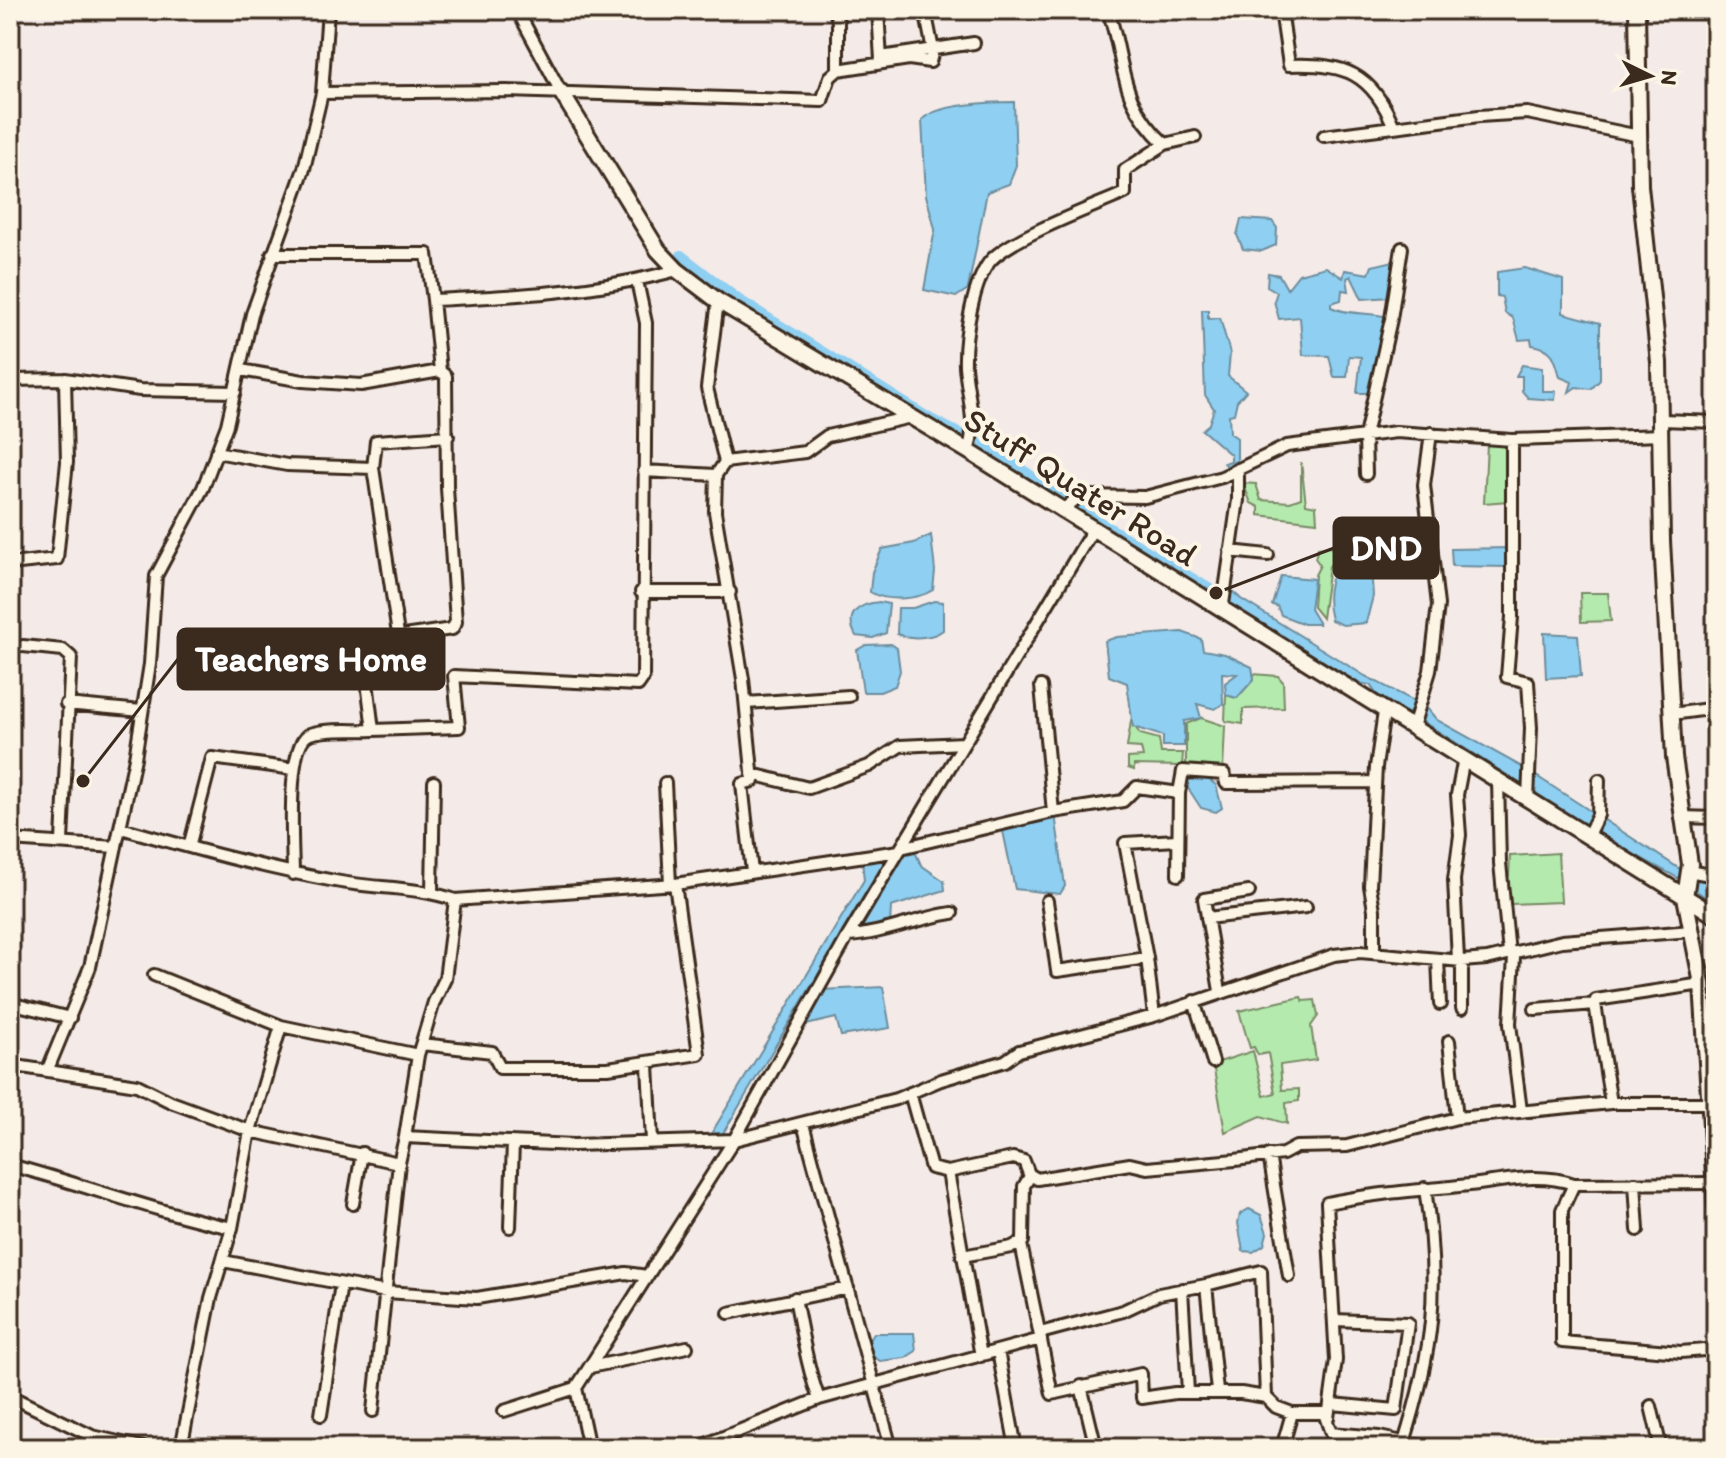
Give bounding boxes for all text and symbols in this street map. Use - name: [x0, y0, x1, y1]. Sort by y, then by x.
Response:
- north arrow: [1610, 36, 1690, 116]
- text: N: [1655, 69, 1684, 86]
- street label: Stuff Quater Road: [957, 399, 1206, 575]
- callout: DND: [1334, 518, 1438, 578]
- text: DND: [1350, 526, 1422, 569]
- callout: Teachers Home: [178, 629, 444, 689]
- text: Teachers Home: [194, 637, 427, 680]

